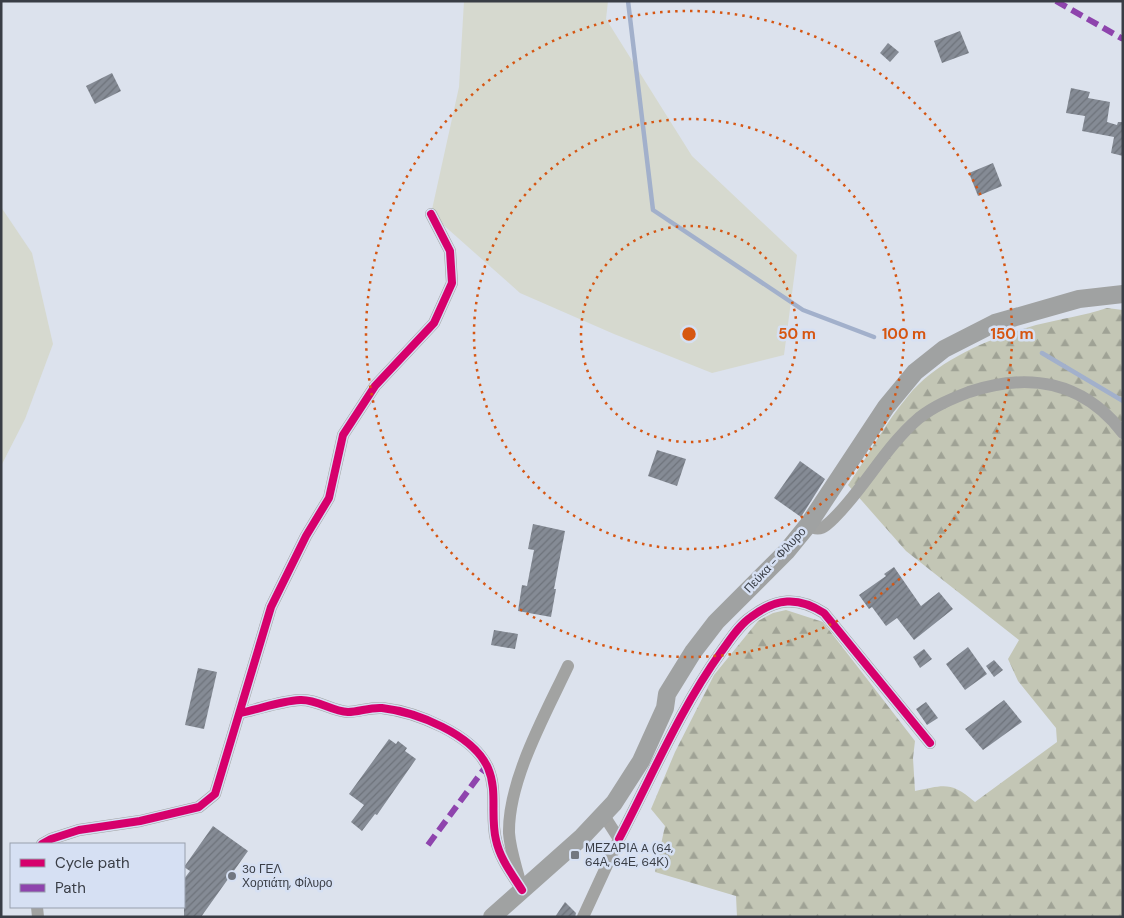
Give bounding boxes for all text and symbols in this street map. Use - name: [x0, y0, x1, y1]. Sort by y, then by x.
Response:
- text: 50 m: [778, 324, 816, 344]
- text: 100 m: [882, 324, 926, 344]
- text: 150 m: [991, 324, 1034, 344]
- centre of rings: [680, 325, 698, 343]
- street label: Πεύκα - Φίλυρο: [740, 523, 810, 596]
- place label: ΜΕΖΑΡΙΑ A (64, 64Α, 64Ε, 64Κ): [585, 840, 673, 870]
- legend: [10, 843, 185, 908]
- marker: ΜΕΖΑΡΙΑ A (64, 64Α, 64Ε, 64Κ): [569, 849, 581, 861]
- text: Cycle path: [55, 853, 130, 873]
- place label: 3ο ΓΕΛ Χορτιάτη, Φίλυρο: [242, 861, 333, 891]
- marker: 3ο ΓΕΛ Χορτιάτη, Φίλυρο: [226, 870, 238, 882]
- text: Path: [55, 878, 86, 898]

